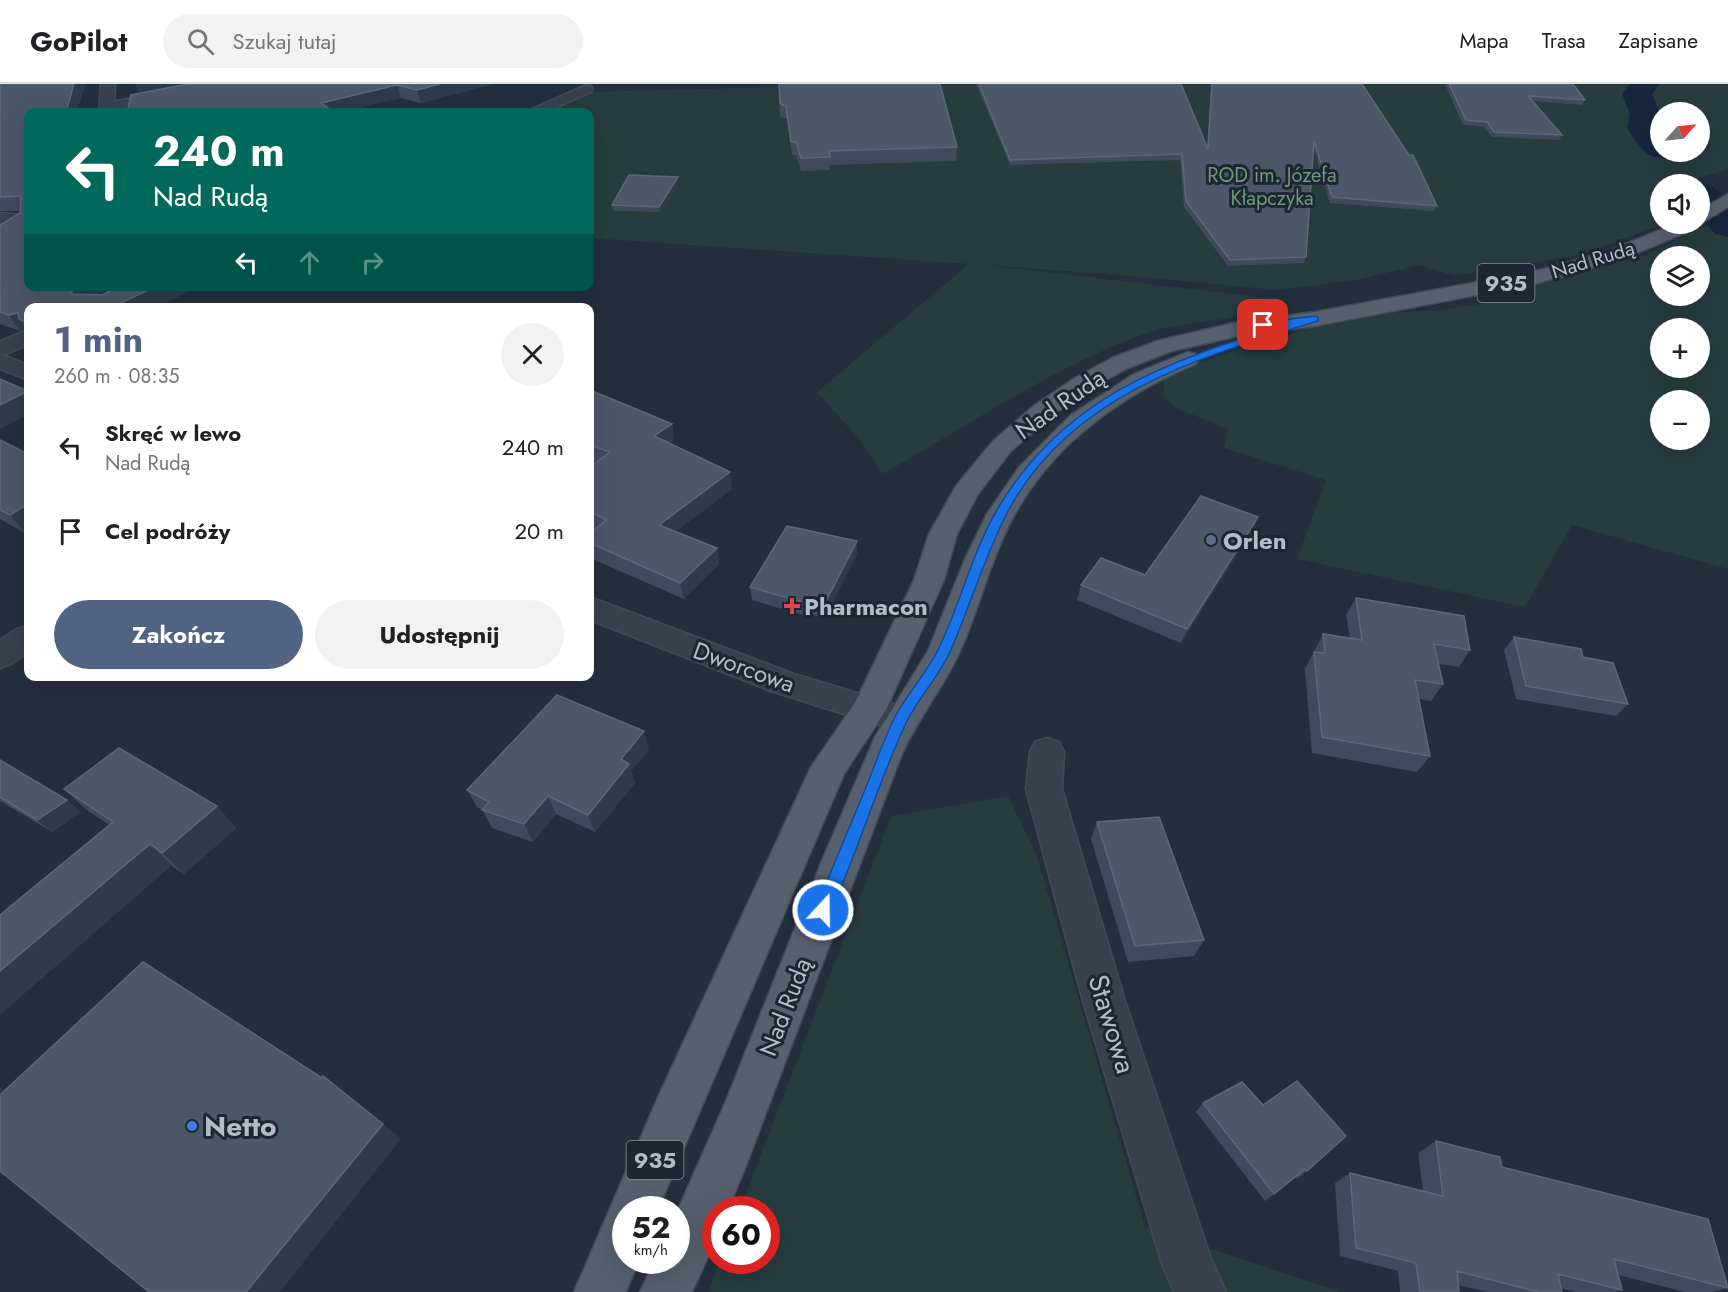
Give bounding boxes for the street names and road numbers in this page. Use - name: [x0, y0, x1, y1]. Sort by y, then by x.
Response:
- street label: Nad Rudą: [1548, 234, 1638, 286]
- road number: 935: [1478, 264, 1534, 302]
- street label: Nad Rudą: [1008, 360, 1112, 448]
- street label: Dworcowa: [688, 632, 800, 702]
- street label: Nad Rudą: [750, 953, 820, 1061]
- street label: Stawowa: [1078, 970, 1146, 1078]
- road number: 935: [626, 1141, 684, 1179]

